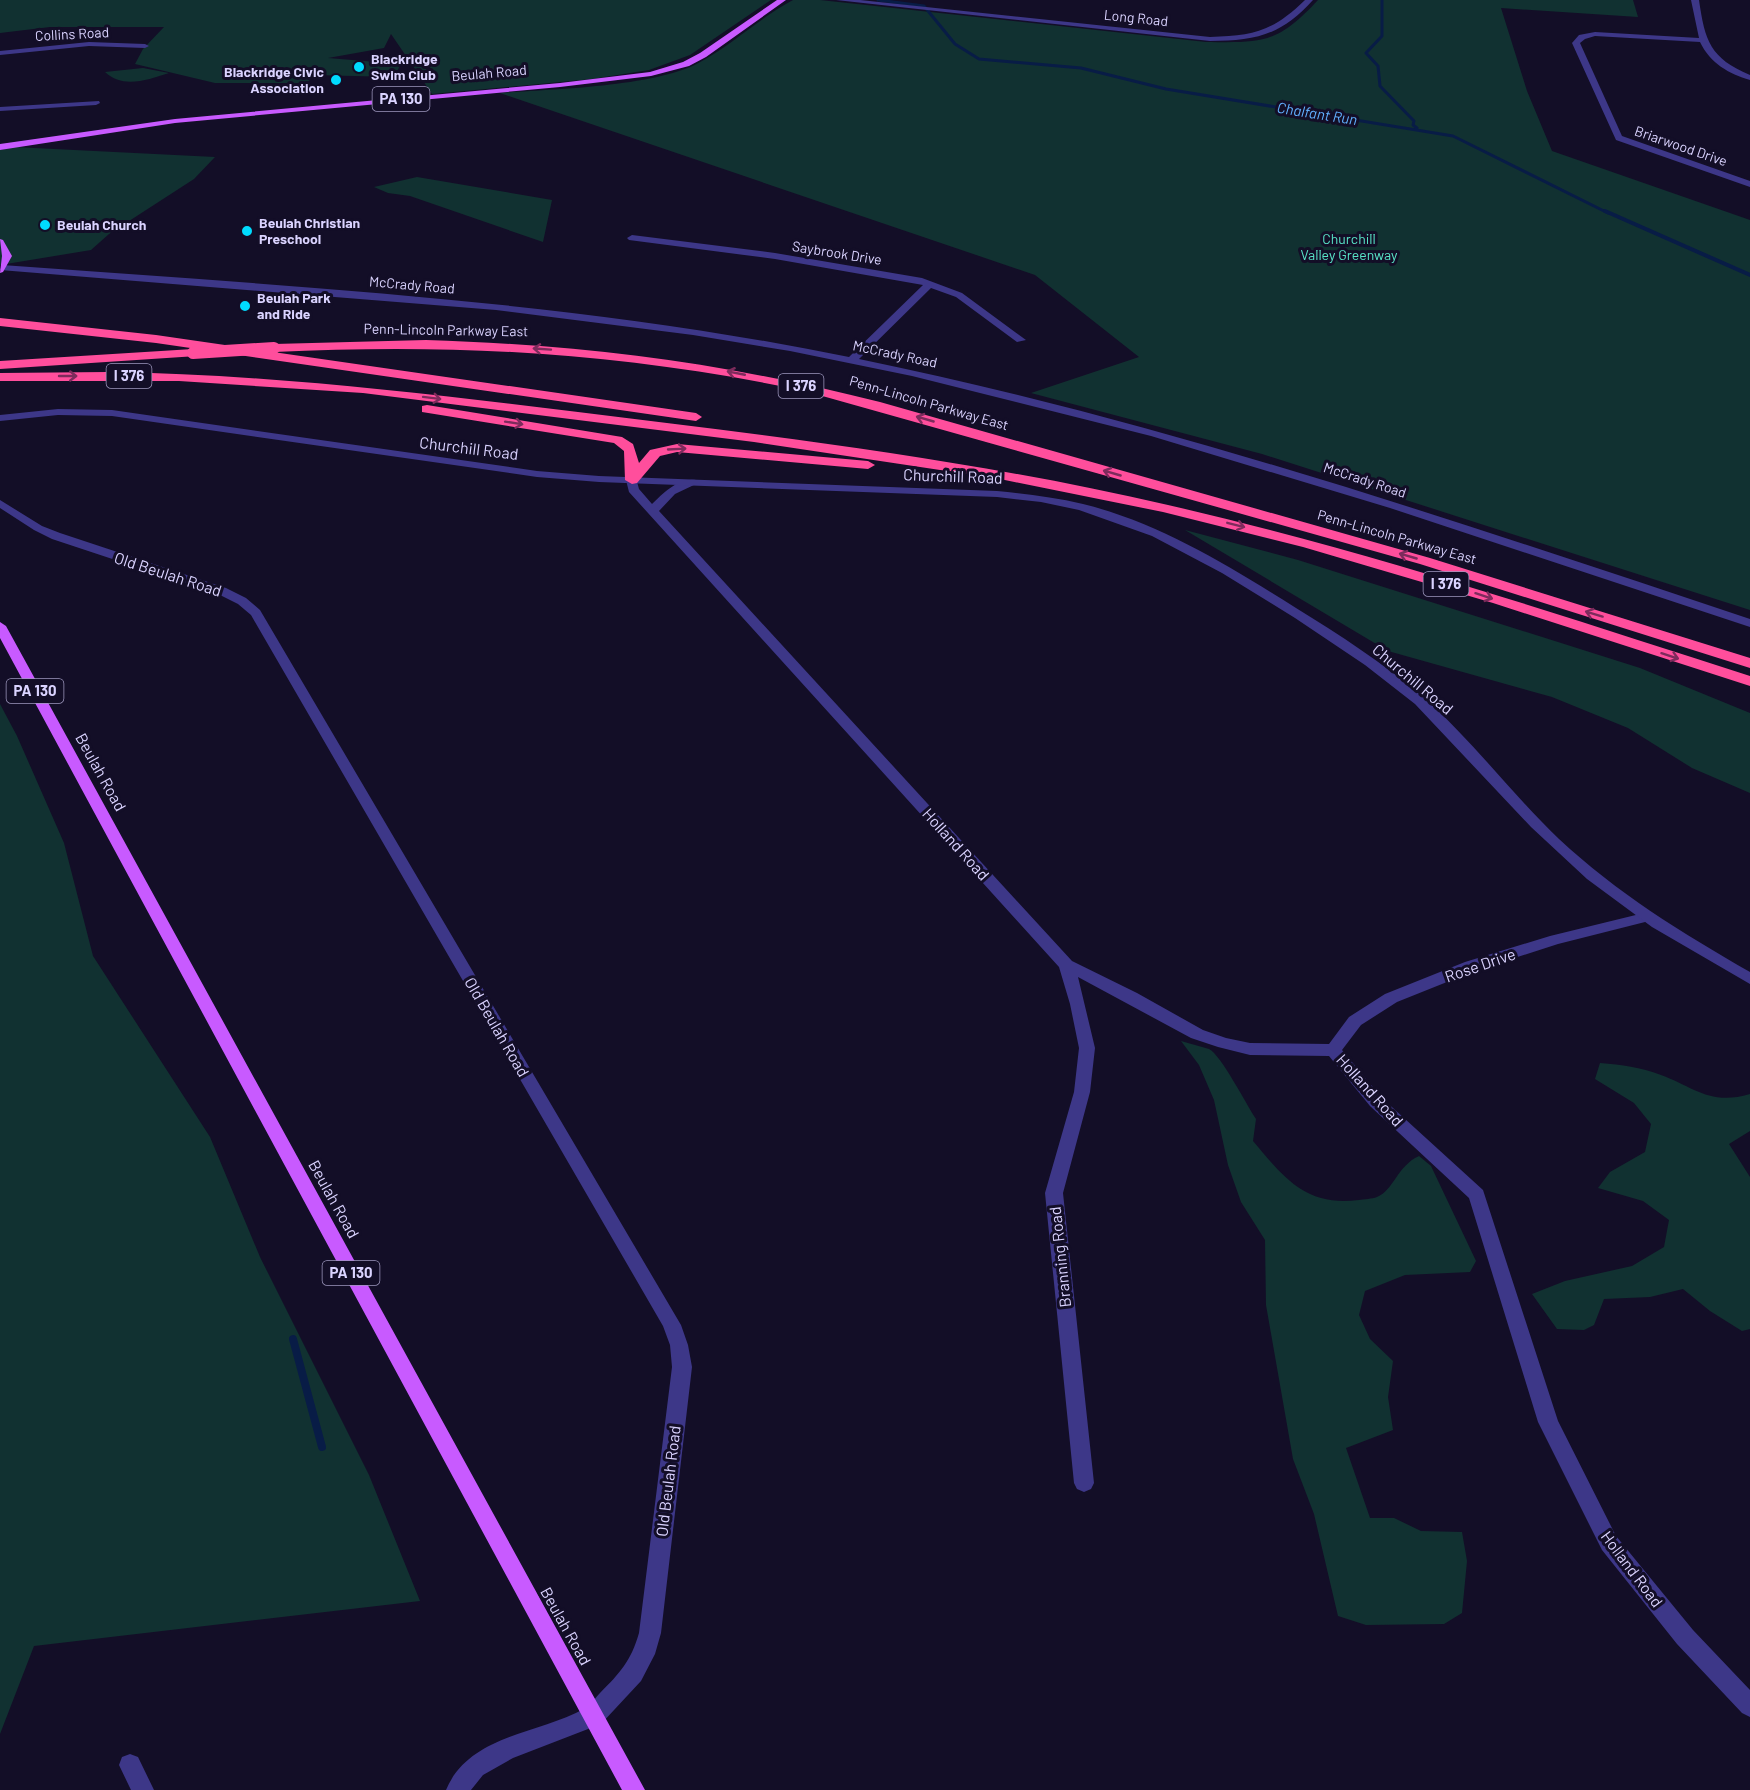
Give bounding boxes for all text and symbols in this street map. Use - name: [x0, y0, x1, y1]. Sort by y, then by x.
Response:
- street label: Long Road: [1103, 6, 1169, 29]
- street label: Collins Road: [34, 23, 109, 44]
- place label: Blackridge Swim Club: [371, 50, 438, 83]
- marker: Blackridge Swim Club: [352, 60, 366, 74]
- street label: Beulah Road: [451, 61, 527, 84]
- place label: Blackridge Civic Association: [224, 63, 324, 96]
- marker: Blackridge Civic Association: [329, 73, 343, 87]
- road number: PA 130: [372, 87, 430, 111]
- water label: Chalfant Run: [1276, 98, 1359, 128]
- street label: Briarwood Drive: [1633, 122, 1730, 169]
- place label: Beulah Christian Preschool: [259, 214, 360, 247]
- place label: Beulah Church: [57, 216, 146, 233]
- marker: Beulah Church: [38, 218, 52, 232]
- marker: Beulah Christian Preschool: [240, 224, 254, 238]
- park label: Churchill Valley Greenway: [1300, 230, 1398, 263]
- street label: Saybrook Drive: [791, 237, 883, 268]
- street label: McCrady Road: [369, 272, 456, 297]
- place label: Beulah Park and Ride: [257, 289, 331, 322]
- marker: Beulah Park and Ride: [238, 299, 252, 313]
- street label: Penn-Lincoln Parkway East: [364, 320, 528, 339]
- street label: McCrady Road: [851, 336, 939, 371]
- one-way arrow: [533, 343, 553, 354]
- road number: I 376: [106, 364, 152, 388]
- one-way arrow: [726, 367, 746, 378]
- one-way arrow: [57, 370, 77, 382]
- street label: Penn-Lincoln Parkway East: [848, 372, 1011, 433]
- road number: I 376: [778, 374, 824, 398]
- one-way arrow: [422, 393, 442, 404]
- one-way arrow: [916, 413, 935, 424]
- one-way arrow: [503, 418, 523, 429]
- street label: Churchill Road: [418, 432, 520, 463]
- one-way arrow: [666, 443, 686, 454]
- street label: McCrady Road: [1322, 458, 1409, 501]
- street label: Churchill Road: [903, 464, 1003, 487]
- one-way arrow: [1103, 467, 1122, 478]
- street label: Penn-Lincoln Parkway East: [1316, 506, 1479, 567]
- one-way arrow: [1227, 520, 1246, 532]
- street label: Old Beulah Road: [112, 547, 224, 600]
- one-way arrow: [1399, 550, 1418, 561]
- road number: I 376: [1424, 572, 1468, 596]
- one-way arrow: [1474, 592, 1493, 603]
- one-way arrow: [1585, 608, 1604, 619]
- street label: Churchill Road: [1369, 639, 1458, 718]
- one-way arrow: [1660, 651, 1679, 662]
- road number: PA 130: [6, 679, 63, 703]
- street label: Beulah Road: [72, 729, 131, 814]
- street label: Holland Road: [919, 804, 994, 884]
- street label: Rose Drive: [1442, 944, 1518, 985]
- street label: Old Beulah Road: [461, 974, 534, 1080]
- street label: Holland Road: [1333, 1050, 1408, 1130]
- street label: Beulah Road: [305, 1156, 364, 1241]
- street label: Branning Road: [1045, 1206, 1074, 1308]
- road number: PA 130: [322, 1261, 380, 1285]
- street label: Old Beulah Road: [651, 1424, 684, 1538]
- street label: Holland Road: [1598, 1527, 1667, 1611]
- street label: Beulah Road: [537, 1583, 596, 1668]

